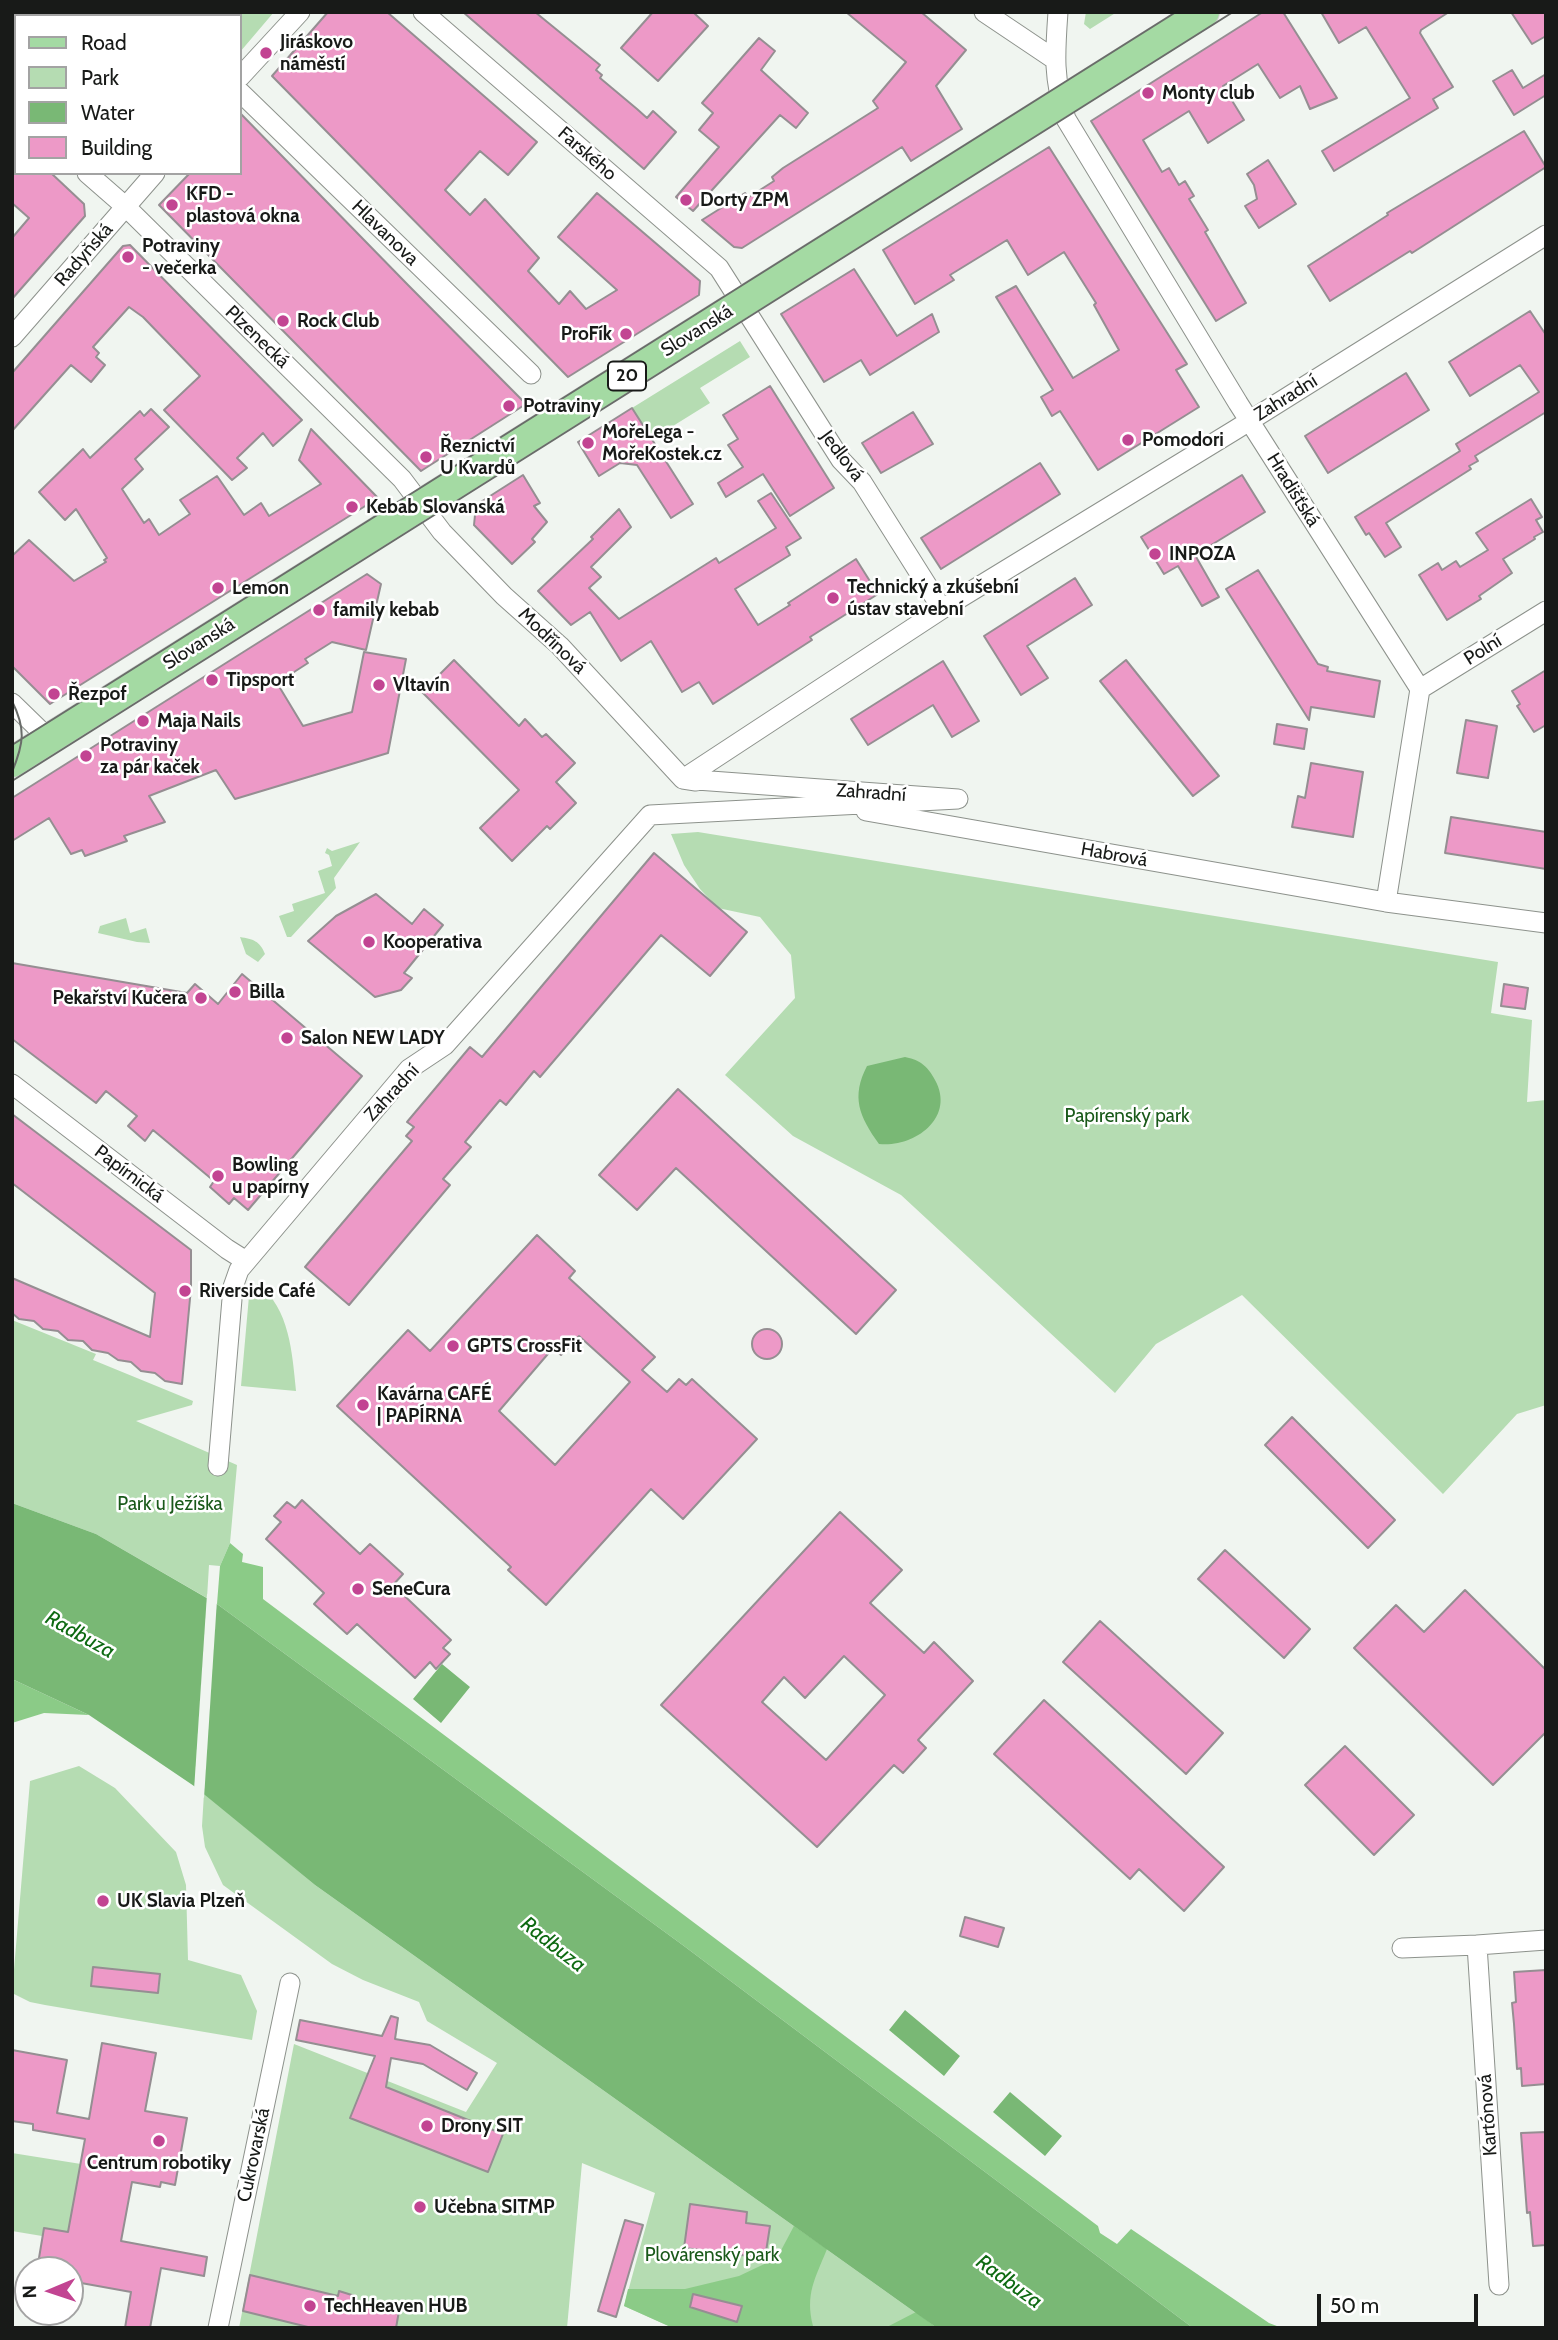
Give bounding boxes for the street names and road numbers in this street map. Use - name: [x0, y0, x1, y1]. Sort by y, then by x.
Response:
- street label: Farského: [553, 122, 621, 186]
- street label: Hlavanova: [347, 196, 423, 270]
- street label: Radyňská: [50, 219, 118, 291]
- street label: Slovanská: [657, 300, 737, 362]
- street label: Plzenecká: [220, 301, 294, 373]
- road number: 20: [608, 362, 646, 390]
- street label: Zahradní: [1250, 370, 1322, 426]
- street label: Jedlová: [815, 426, 869, 486]
- street label: Hradišťská: [1261, 449, 1325, 531]
- street label: Modřínová: [513, 603, 591, 679]
- street label: Slovanská: [159, 613, 239, 675]
- street label: Polní: [1460, 630, 1506, 670]
- street label: Zahradní: [835, 779, 907, 807]
- street label: Habrová: [1079, 838, 1149, 872]
- street label: Zahradní: [360, 1060, 424, 1126]
- street label: Papírnická: [90, 1140, 168, 1208]
- street label: Kartónová: [1474, 2073, 1502, 2157]
- street label: Cukrovarská: [233, 2106, 275, 2204]

